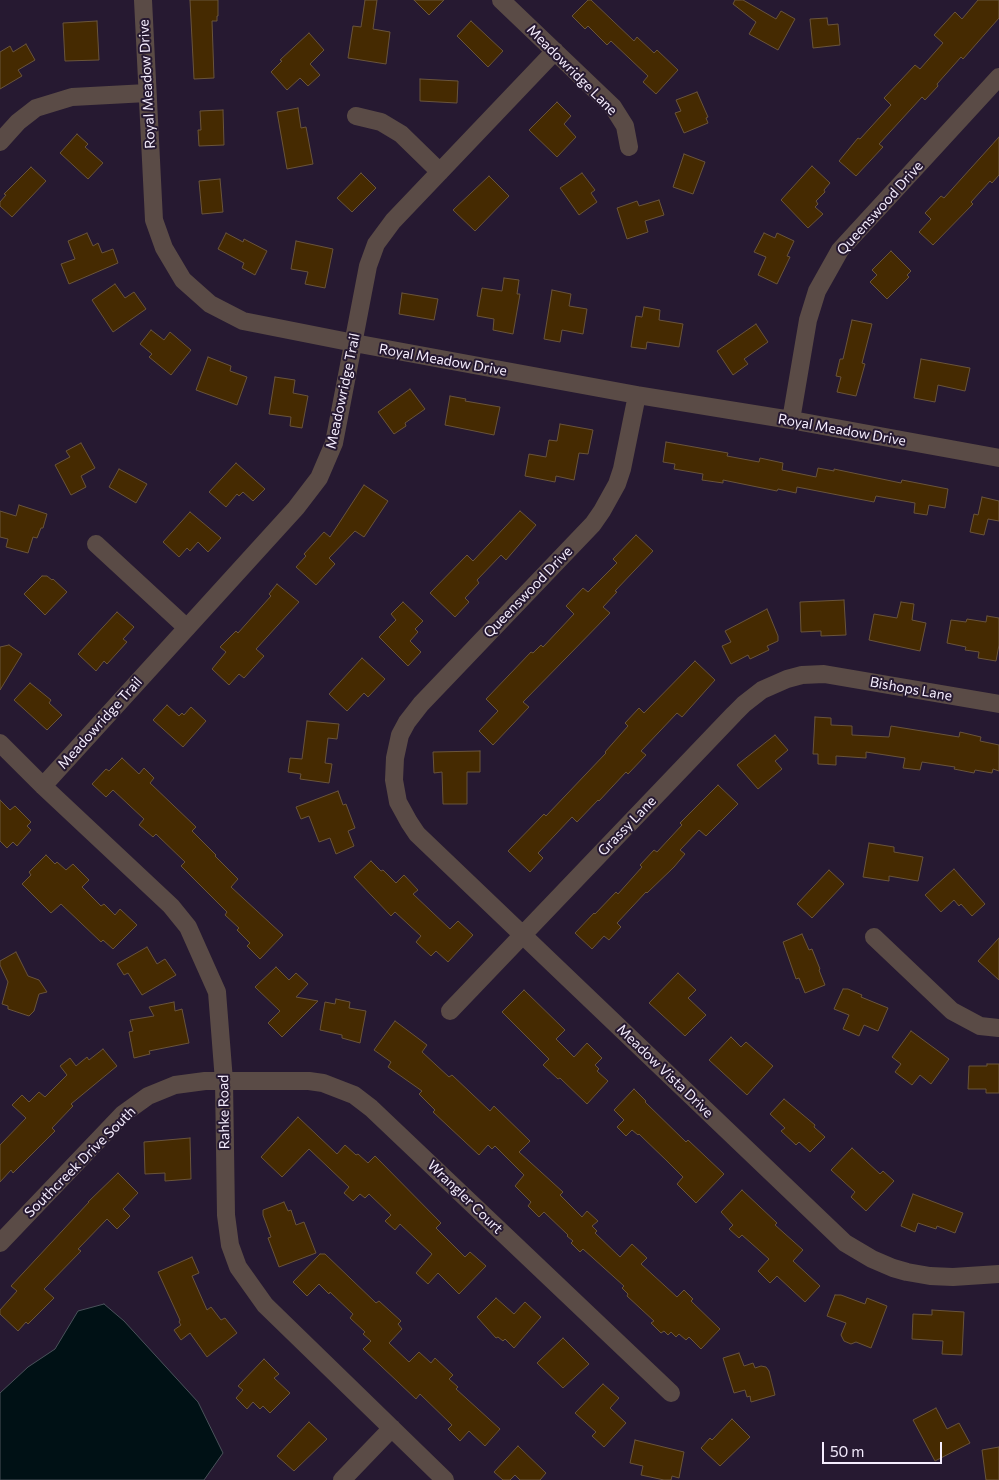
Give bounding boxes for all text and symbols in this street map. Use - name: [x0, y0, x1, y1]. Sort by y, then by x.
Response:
- street label: Royal Meadow Drive: [135, 19, 159, 149]
- street label: Meadowridge Lane: [523, 21, 621, 119]
- street label: Queenswood Drive: [833, 158, 927, 258]
- street label: Meadowridge Trail: [323, 332, 363, 450]
- street label: Royal Meadow Drive: [378, 340, 508, 380]
- street label: Royal Meadow Drive: [777, 410, 907, 450]
- street label: Queenswood Drive: [480, 543, 576, 641]
- street label: Bishops Lane: [869, 673, 953, 705]
- street label: Meadowridge Trail: [54, 674, 146, 772]
- street label: Grassy Lane: [594, 793, 660, 859]
- street label: Meadow Vista Drive: [613, 1021, 717, 1121]
- street label: Rahke Road: [215, 1075, 233, 1149]
- street label: Southcreek Drive South: [21, 1103, 139, 1221]
- street label: Wrangler Court: [424, 1157, 506, 1237]
- scale bar: [824, 1432, 944, 1464]
- text: 50 m: [830, 1442, 864, 1460]

